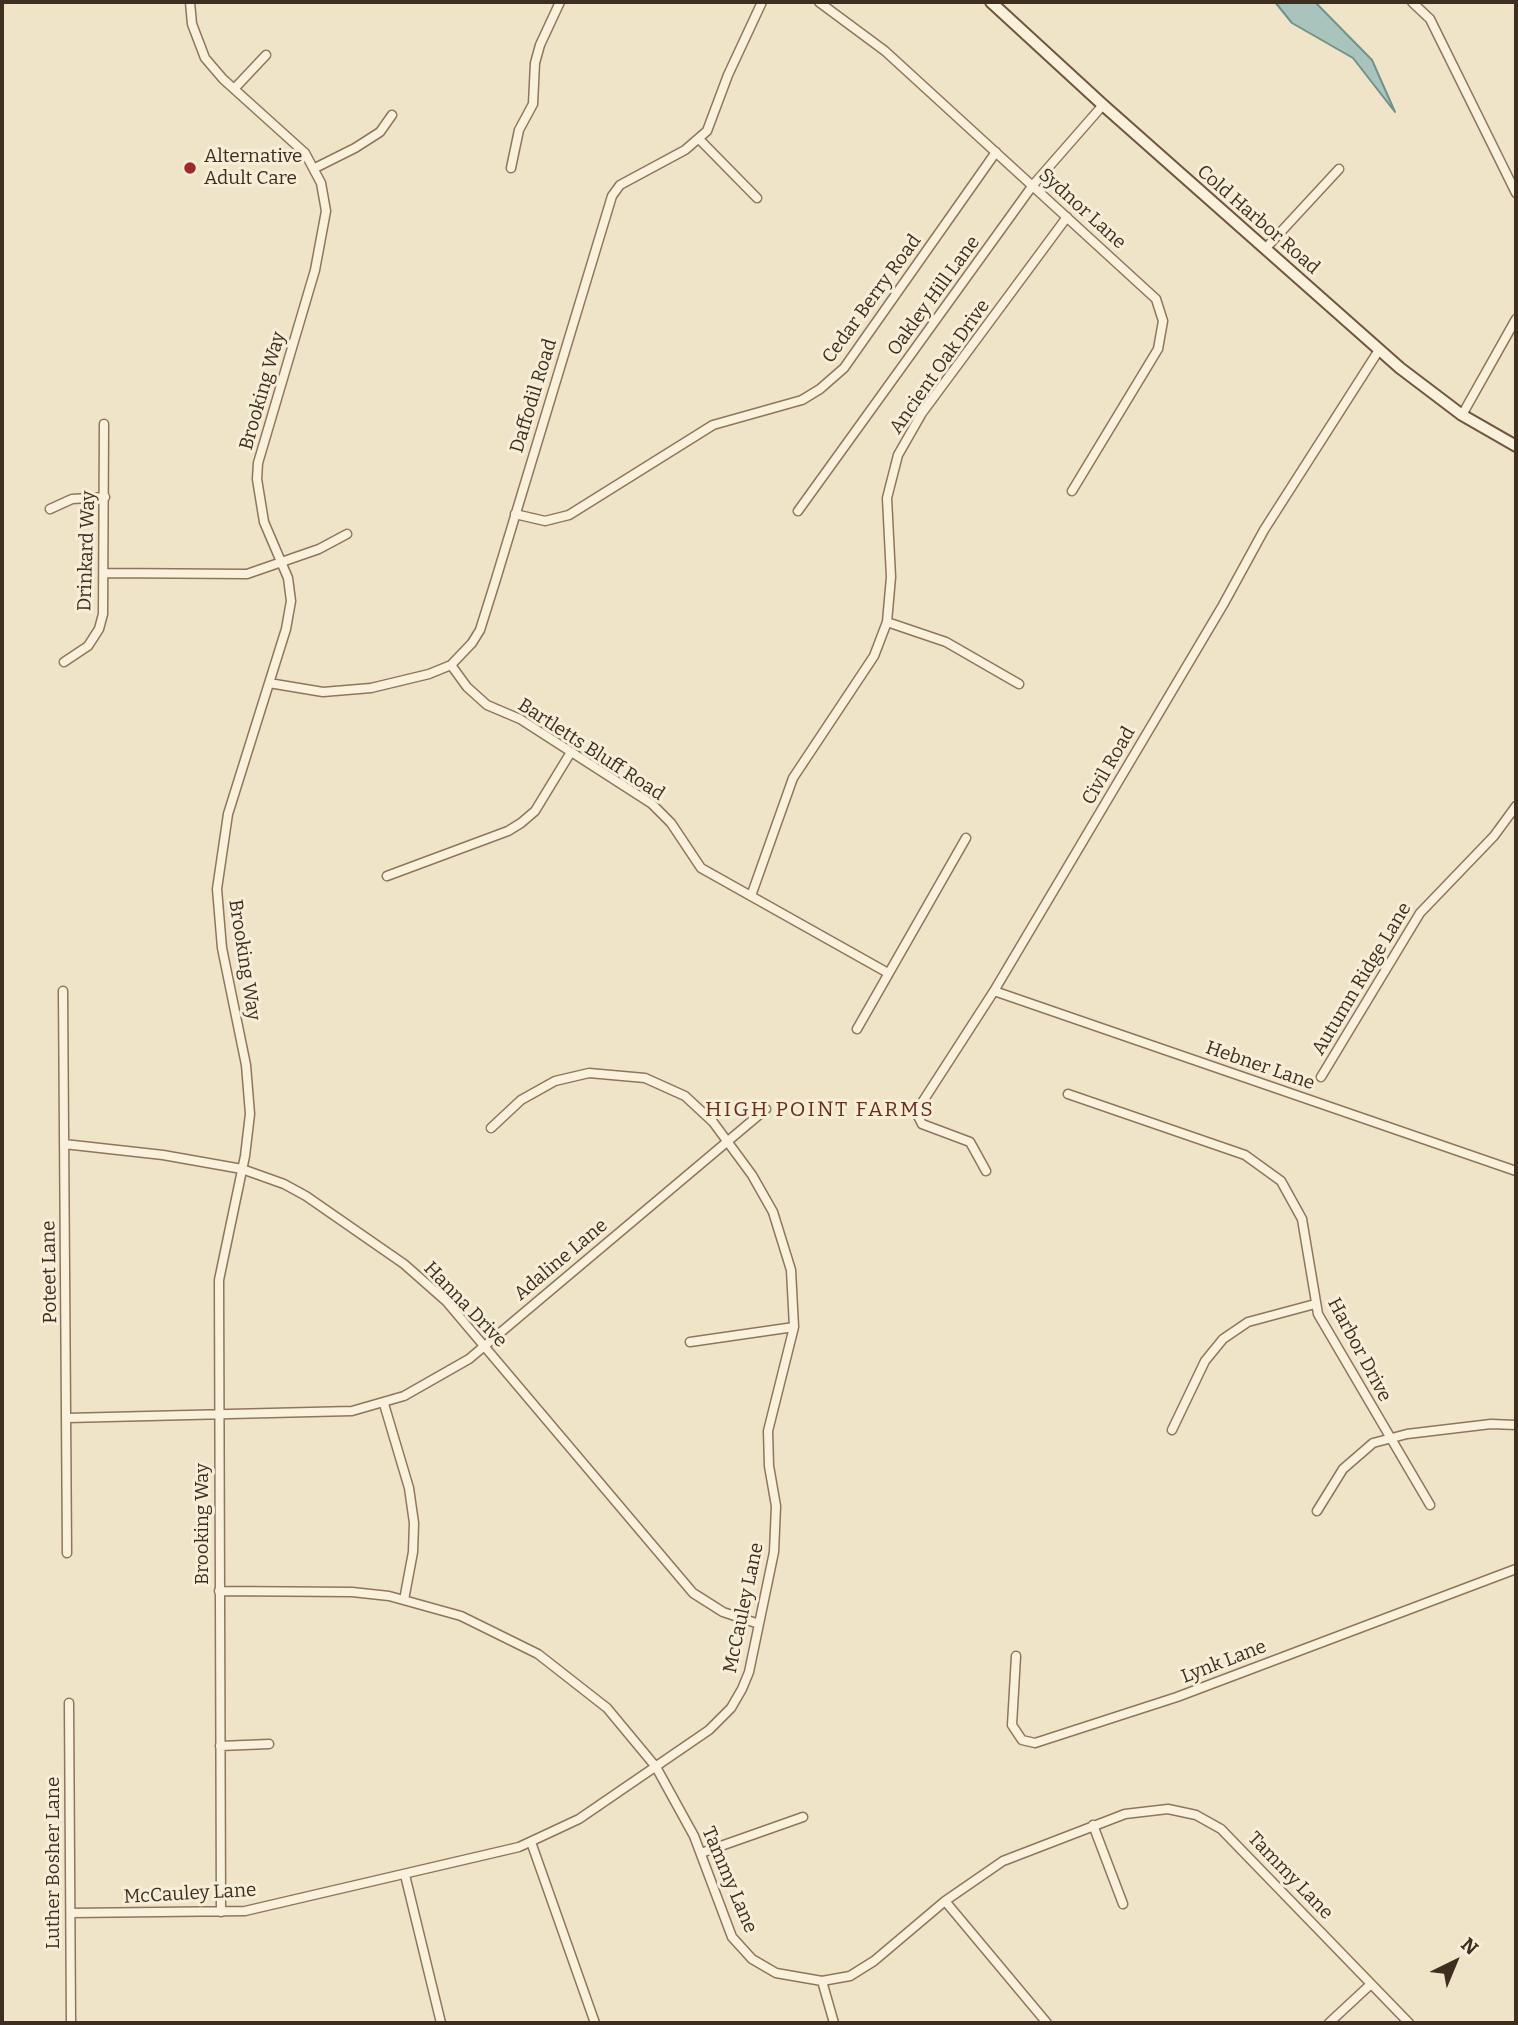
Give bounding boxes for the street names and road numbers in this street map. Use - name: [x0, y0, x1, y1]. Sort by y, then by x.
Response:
- street label: Cold Harbor Road: [1192, 160, 1324, 280]
- street label: Sydnor Lane: [1034, 164, 1130, 254]
- street label: Cedar Berry Road: [818, 230, 926, 368]
- street label: Oakley Hill Lane: [883, 232, 985, 360]
- street label: Ancient Oak Drive: [885, 295, 995, 439]
- street label: Brooking Way: [235, 329, 291, 453]
- street label: Daffodil Road: [506, 336, 562, 456]
- street label: Drinkard Way: [74, 490, 100, 612]
- street label: Bartletts Bluff Road: [513, 694, 669, 806]
- street label: Civil Road: [1077, 723, 1141, 809]
- street label: Brooking Way: [223, 898, 265, 1022]
- street label: Autumn Ridge Lane: [1307, 899, 1417, 1059]
- street label: Hebner Lane: [1202, 1037, 1318, 1095]
- street label: Adaline Lane: [510, 1214, 612, 1306]
- street label: Poteet Lane: [38, 1220, 62, 1324]
- street label: Hanna Drive: [418, 1257, 512, 1353]
- street label: Harbor Drive: [1322, 1294, 1396, 1406]
- street label: Brooking Way: [192, 1463, 214, 1585]
- street label: McCauley Lane: [719, 1541, 769, 1675]
- street label: Lynk Lane: [1178, 1635, 1270, 1689]
- street label: Luther Bosher Lane: [43, 1777, 65, 1949]
- street label: Tammy Lane: [696, 1824, 762, 1936]
- street label: Tammy Lane: [1243, 1827, 1337, 1925]
- street label: McCauley Lane: [123, 1879, 257, 1909]

